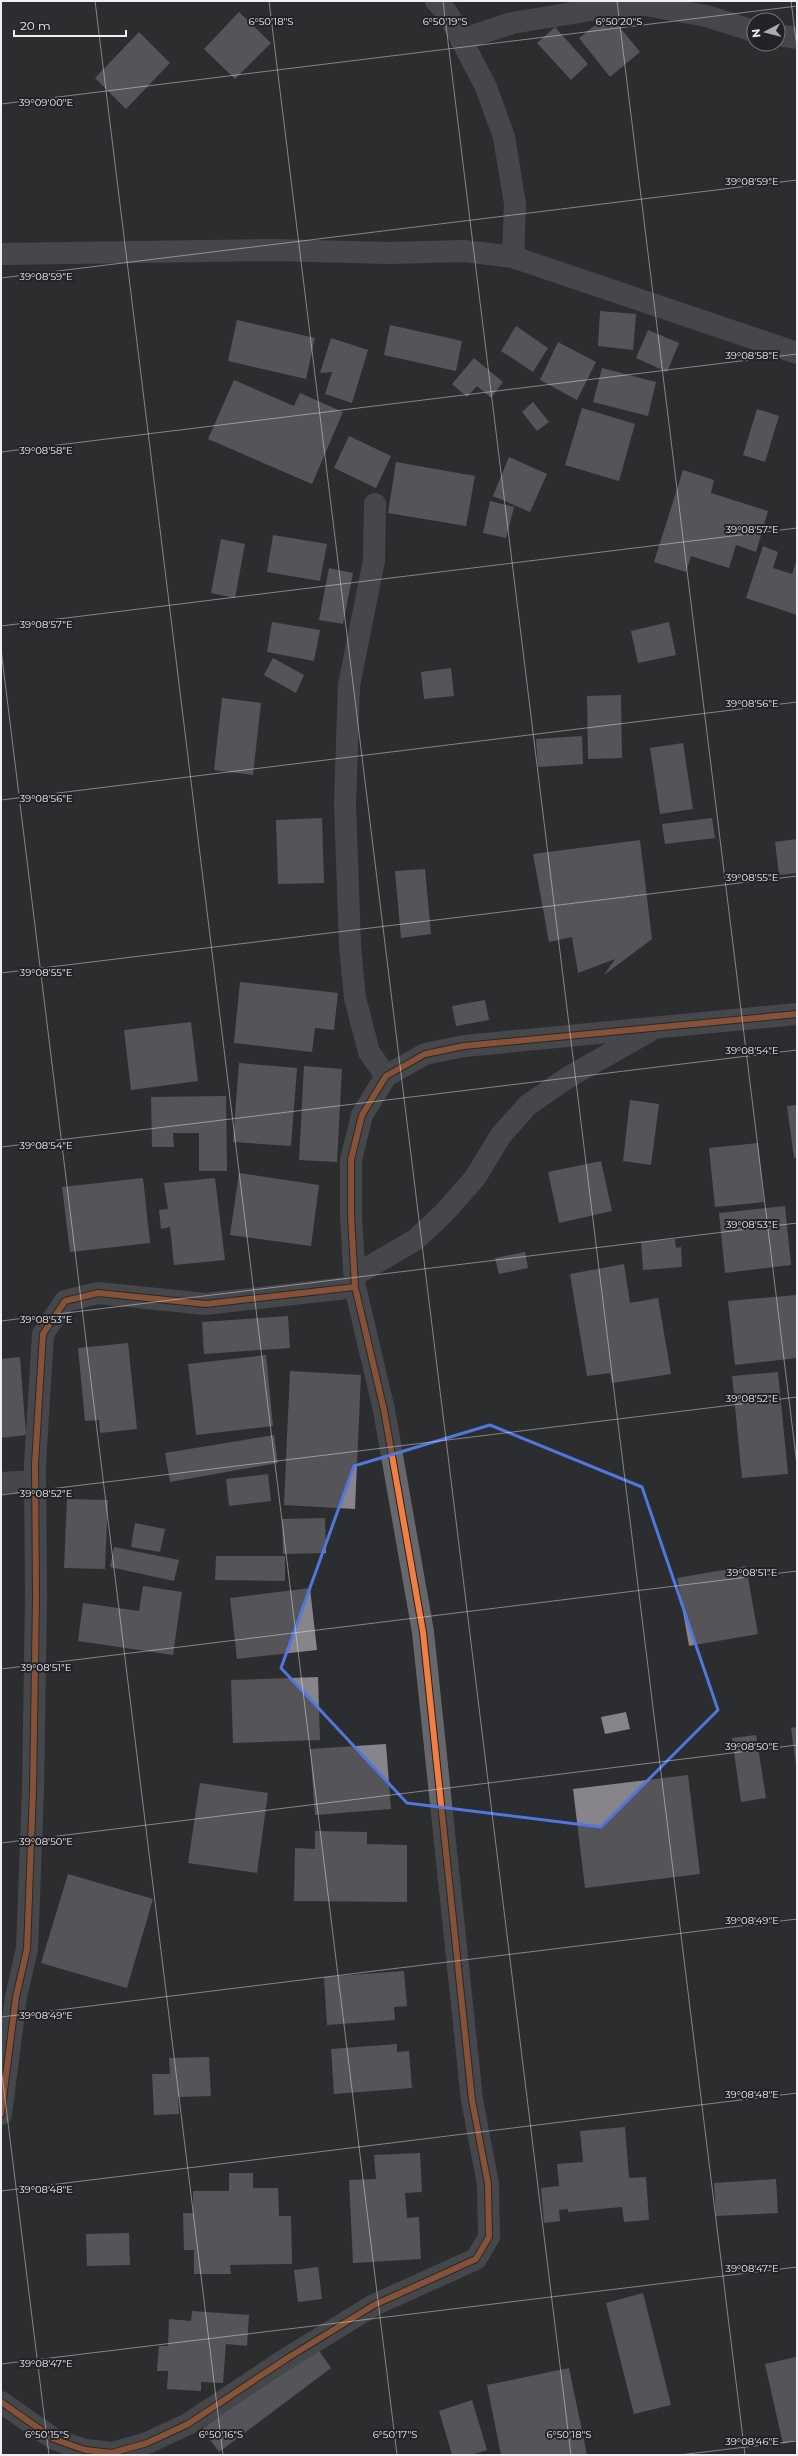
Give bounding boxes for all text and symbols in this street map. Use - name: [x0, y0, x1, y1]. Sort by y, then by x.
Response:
- scale bar: [14, 12, 126, 38]
- north arrow: [746, 12, 786, 52]
- text: 6°50'18"S: [249, 15, 293, 28]
- text: 6°50'19"S: [423, 15, 467, 28]
- text: 6°50'20"S: [595, 15, 643, 28]
- text: 20 m: [20, 18, 51, 33]
- text: N: [749, 28, 764, 38]
- text: 39°09'00"E: [19, 96, 74, 109]
- text: 39°08'59"E: [725, 175, 779, 188]
- text: 39°08'59"E: [19, 270, 73, 283]
- text: 39°08'58"E: [725, 349, 779, 362]
- text: 39°08'58"E: [19, 444, 73, 457]
- text: 39°08'57"E: [725, 523, 779, 536]
- text: 39°08'57"E: [19, 618, 73, 631]
- text: 39°08'56"E: [725, 697, 779, 710]
- text: 39°08'56"E: [19, 792, 73, 805]
- text: 39°08'55"E: [726, 871, 779, 884]
- text: 39°08'55"E: [20, 966, 73, 979]
- text: 39°08'54"E: [725, 1044, 779, 1057]
- text: 39°08'54"E: [19, 1139, 73, 1152]
- text: 39°08'53"E: [726, 1218, 779, 1231]
- text: 39°08'53"E: [20, 1313, 73, 1326]
- text: 39°08'52"E: [726, 1392, 779, 1405]
- text: 39°08'52"E: [20, 1487, 73, 1500]
- text: 39°08'51"E: [727, 1566, 778, 1579]
- text: 39°08'51"E: [21, 1661, 72, 1674]
- text: 39°08'50"E: [725, 1740, 779, 1753]
- text: 39°08'50"E: [19, 1835, 73, 1848]
- text: 39°08'49"E: [725, 1914, 779, 1927]
- text: 39°08'49"E: [19, 2009, 73, 2022]
- text: 39°08'48"E: [725, 2088, 779, 2101]
- text: 39°08'48"E: [19, 2183, 73, 2196]
- text: 39°08'47"E: [725, 2262, 779, 2275]
- text: 39°08'47"E: [19, 2357, 73, 2370]
- text: 6°50'15"S: [25, 2428, 69, 2441]
- text: 6°50'16"S: [199, 2428, 243, 2441]
- text: 6°50'17"S: [373, 2428, 417, 2441]
- text: 6°50'18"S: [547, 2428, 591, 2441]
- text: 39°08'46"E: [725, 2435, 779, 2448]

